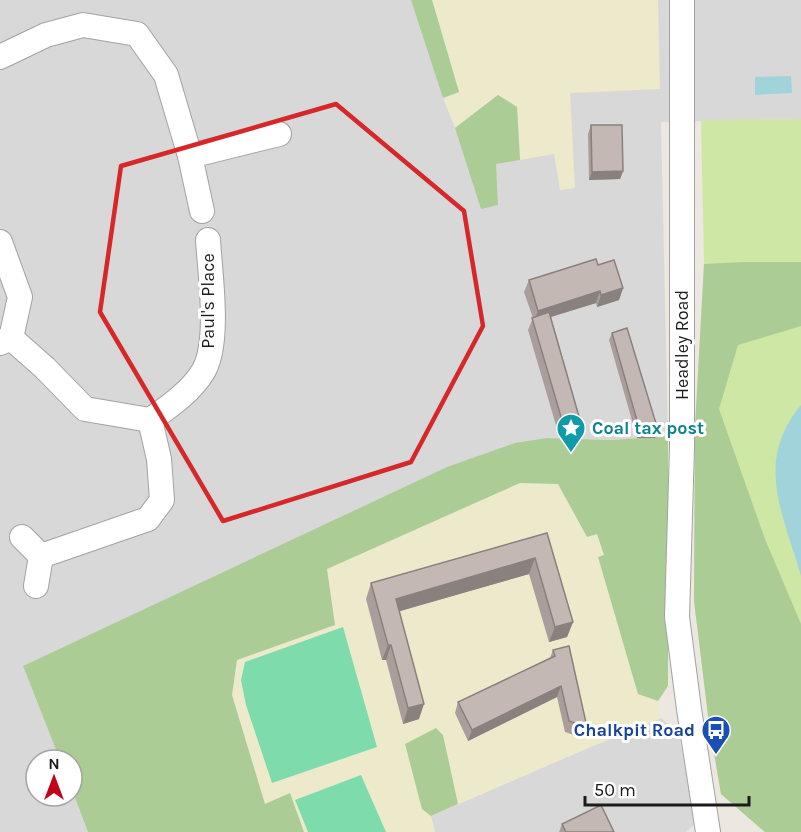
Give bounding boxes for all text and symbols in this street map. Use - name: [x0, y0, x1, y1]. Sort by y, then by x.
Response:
- street label: Paul's Place: [197, 253, 219, 349]
- street label: Headley Road: [671, 290, 693, 400]
- place icon: Coal tax post: [555, 412, 587, 454]
- place label: Coal tax post: [592, 417, 704, 439]
- bus stop icon: Chalkpit Road: [700, 714, 732, 756]
- place label: Chalkpit Road: [574, 719, 695, 741]
- north arrow: [24, 748, 84, 808]
- text: N: [48, 754, 60, 773]
- scale bar: [585, 769, 748, 807]
- text: 50 m: [594, 779, 636, 801]

